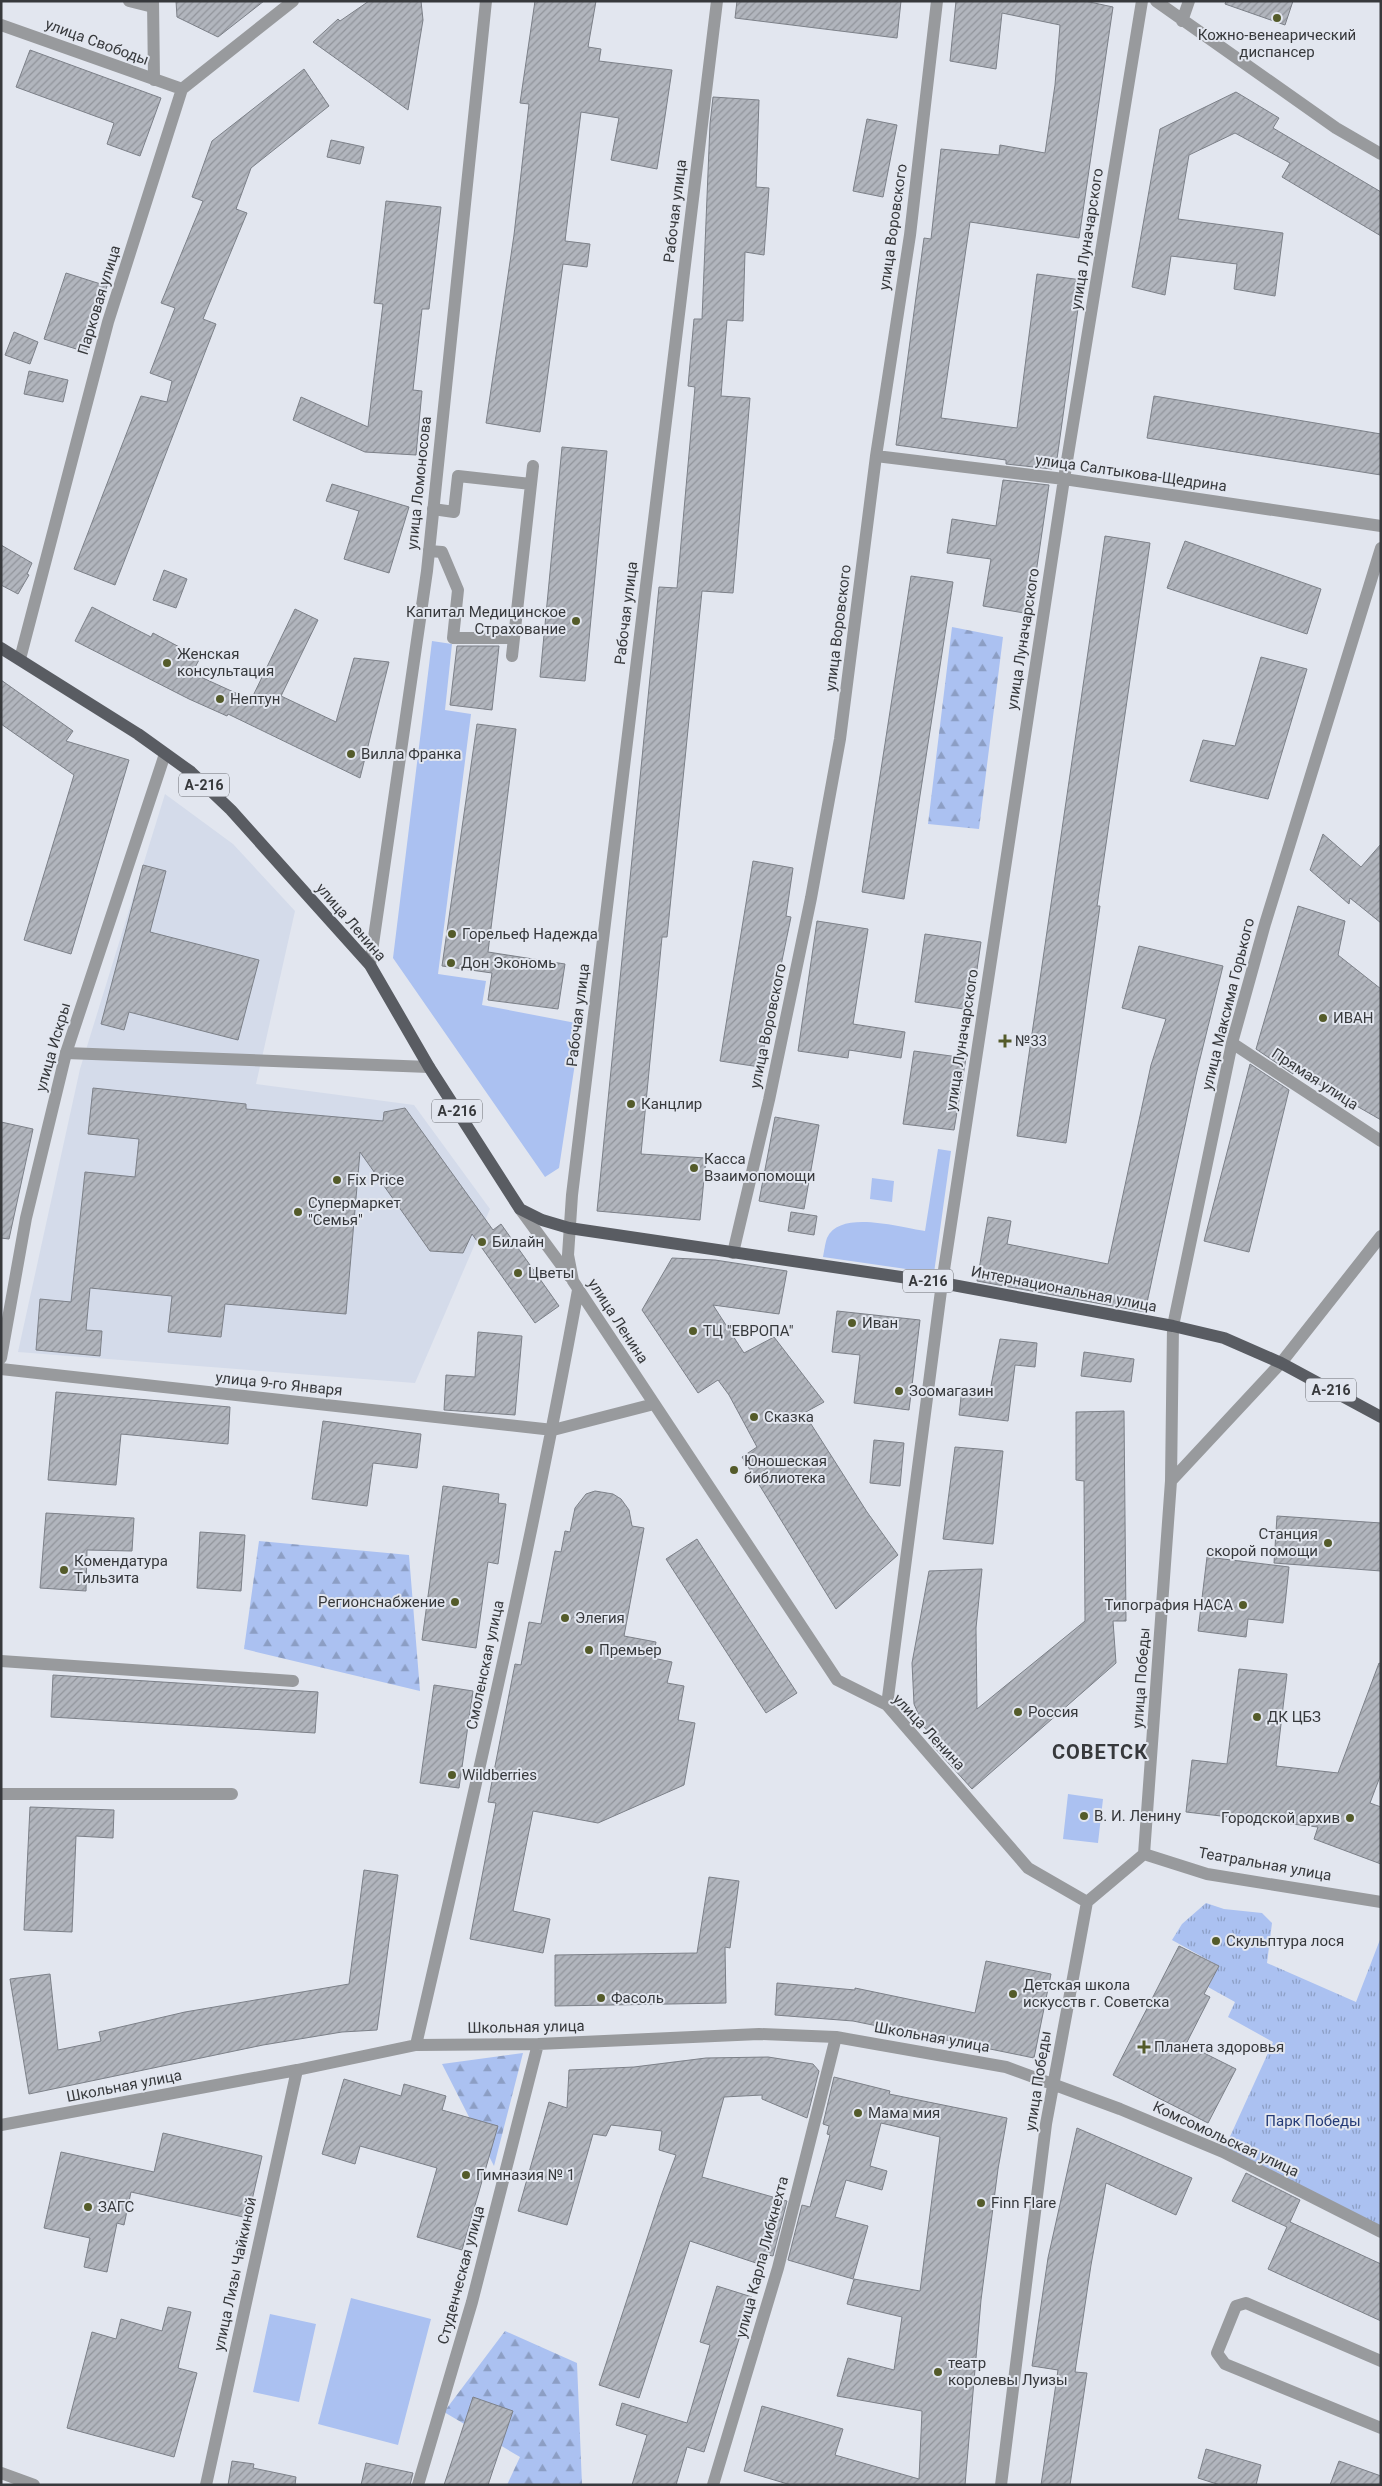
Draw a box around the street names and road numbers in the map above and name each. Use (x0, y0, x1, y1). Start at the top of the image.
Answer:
street label: улица Свободы (43, 15, 151, 69)
street label: Рабочая улица (660, 158, 690, 264)
street label: улица Воровского (875, 163, 911, 291)
street label: улица Луначарского (1067, 167, 1107, 311)
street label: Парковая улица (74, 243, 124, 357)
street label: улица Ломоносова (403, 415, 435, 551)
street label: улица Салтыкова-Щедрина (1034, 451, 1228, 495)
street label: Рабочая улица (611, 560, 641, 666)
street label: улица Воровского (821, 564, 855, 692)
street label: улица Луначарского (1003, 567, 1043, 711)
road number: А-216 (179, 774, 229, 796)
street label: улица Ленина (312, 879, 390, 965)
street label: улица Максима Горького (1198, 916, 1258, 1092)
street label: Рабочая улица (563, 962, 593, 1068)
street label: улица Воровского (746, 962, 790, 1090)
street label: улица Луначарского (942, 968, 982, 1112)
street label: улица Искры (32, 1000, 74, 1094)
street label: Прямая улица (1268, 1044, 1362, 1114)
road number: А-216 (432, 1100, 482, 1122)
street label: Интернациональная улица (970, 1262, 1158, 1316)
road number: А-216 (903, 1270, 953, 1292)
street label: улица Ленина (584, 1275, 652, 1367)
street label: улица 9-го Января (215, 1368, 343, 1400)
road number: А-216 (1306, 1378, 1356, 1402)
street label: Смоленская улица (462, 1599, 508, 1731)
street label: улица Победы (1128, 1627, 1154, 1729)
street label: улица Ленина (889, 1690, 969, 1774)
street label: Театральная улица (1197, 1843, 1333, 1885)
street label: Школьная улица (467, 2017, 585, 2037)
street label: Школьная улица (873, 2018, 991, 2056)
street label: улица Победы (1021, 2030, 1055, 2132)
street label: Школьная улица (65, 2066, 183, 2106)
street label: Комсомольская улица (1150, 2097, 1302, 2181)
street label: улица Карла Либкнехта (732, 2174, 792, 2340)
street label: улица Лизы Чайкиной (210, 2195, 260, 2353)
street label: Студенческая улица (434, 2204, 488, 2346)

